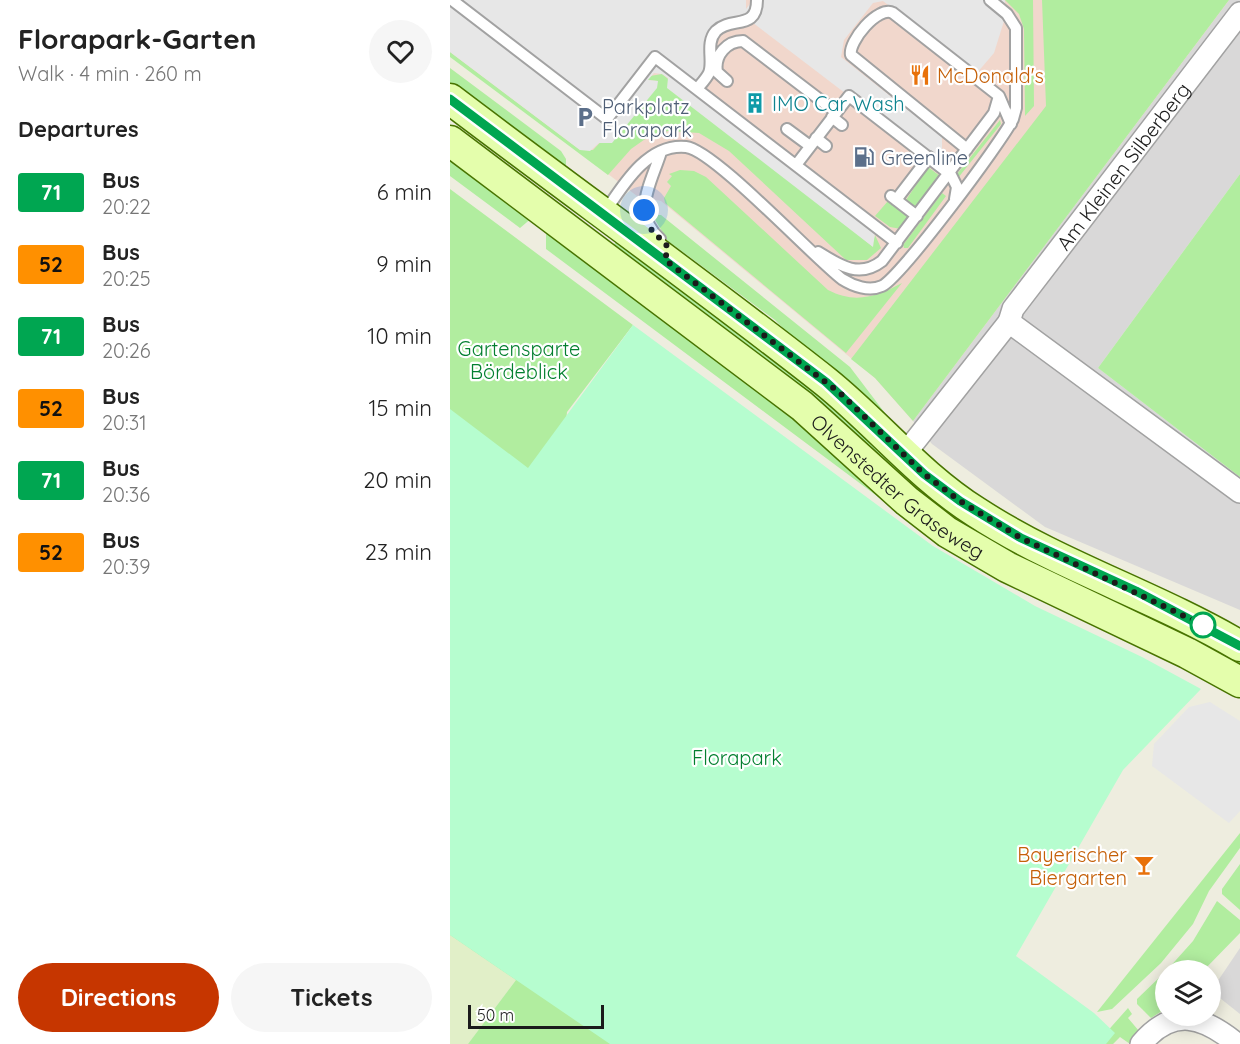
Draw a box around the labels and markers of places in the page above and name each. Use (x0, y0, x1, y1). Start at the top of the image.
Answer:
restaurant icon: McDonald's (908, 63, 932, 87)
place label: McDonald's (937, 63, 1044, 88)
building icon: IMO Car Wash (743, 91, 767, 115)
place label: IMO Car Wash (772, 91, 905, 116)
place label: Parkplatz Florapark (602, 94, 692, 142)
parking icon: Parkplatz Florapark (573, 105, 597, 129)
fuel station icon: Greenline (852, 145, 876, 169)
place label: Greenline (881, 145, 968, 170)
unlabelled marker (1190, 612, 1216, 638)
place label: Bayerischer Biergarten (1017, 842, 1127, 890)
bar icon: Bayerischer Biergarten (1132, 853, 1156, 877)

